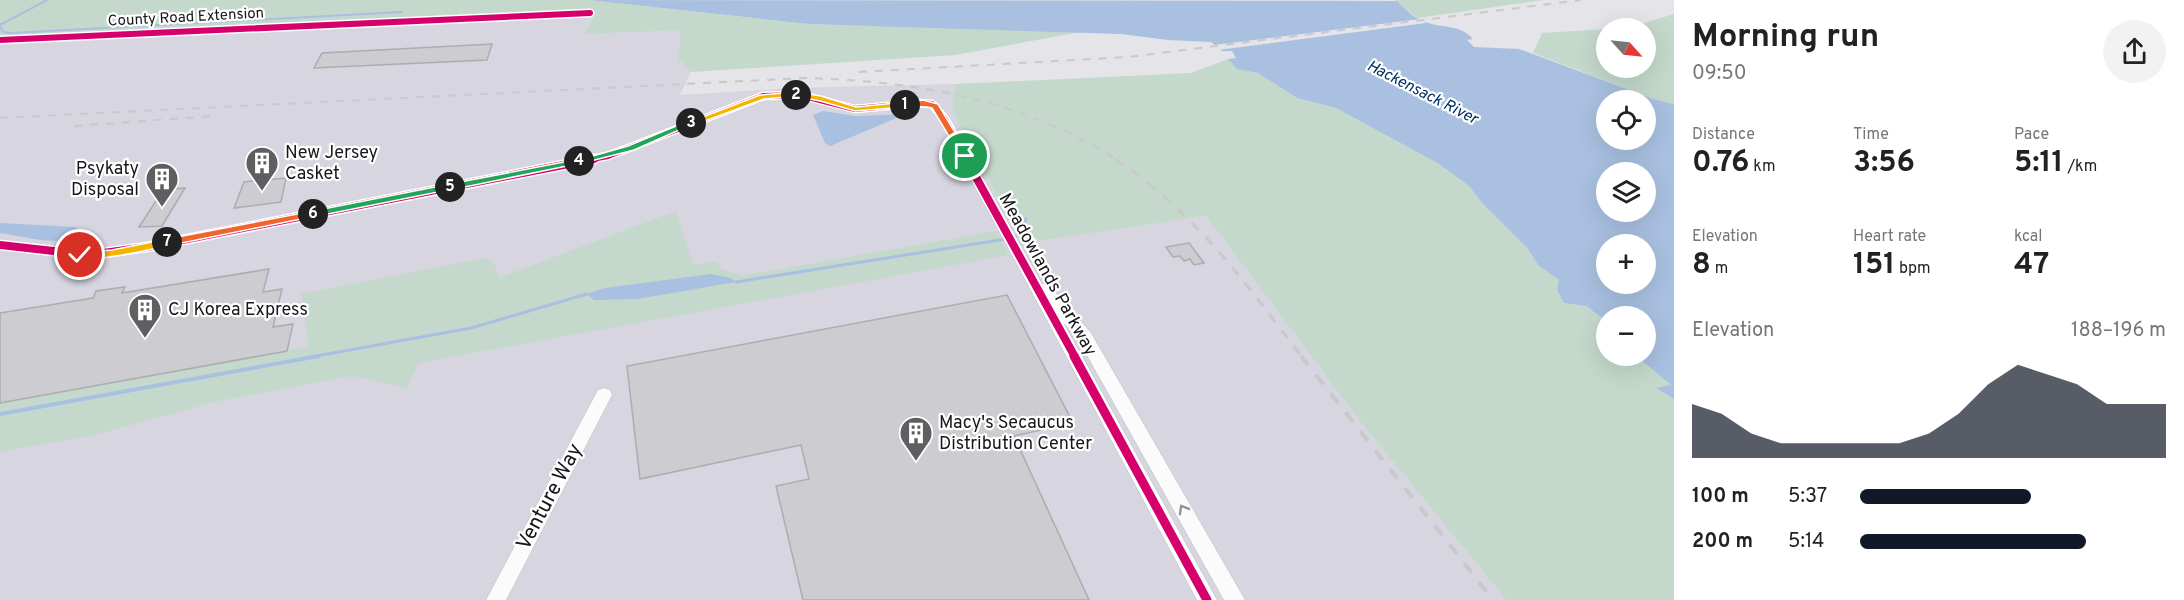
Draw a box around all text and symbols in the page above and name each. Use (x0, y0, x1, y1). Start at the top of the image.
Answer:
street label: County Road Extension (107, 4, 265, 32)
text: Morning run (1692, 17, 1879, 59)
north arrow (1596, 18, 1656, 78)
map controls (1596, 18, 1656, 366)
button: share (2103, 20, 2166, 83)
water label: Hackensack River (1363, 56, 1483, 130)
text: 09:50 (1692, 61, 1747, 87)
pin: 2 (781, 80, 811, 110)
text: 2 (791, 85, 801, 105)
pin: 1 (890, 90, 920, 120)
button: locate (1596, 90, 1656, 150)
text: 1 (902, 95, 908, 115)
pin: 3 (676, 108, 706, 138)
text: 3 (686, 113, 696, 133)
text: Distance (1692, 125, 1755, 145)
text: Time (1853, 125, 1889, 145)
text: Pace (2014, 125, 2049, 145)
pin (939, 130, 990, 181)
icon: arrive (948, 139, 981, 172)
place label: New Jersey Casket (285, 142, 378, 186)
building icon: New Jersey Casket (244, 145, 280, 192)
text: 0.76 (1692, 145, 1750, 182)
text: 3:56 (1853, 145, 1915, 182)
text: 5:11 (2014, 145, 2064, 182)
pin: 4 (564, 146, 594, 176)
text: 4 (574, 151, 584, 171)
text: km (1750, 157, 1775, 177)
text: /km (2064, 157, 2097, 177)
place label: Psykaty Disposal (71, 158, 139, 202)
building icon: Psykaty Disposal (144, 161, 180, 208)
button: layers (1596, 162, 1656, 222)
pin: 5 (435, 172, 465, 202)
text: 5 (445, 177, 455, 197)
street label: Meadowlands Parkway (993, 189, 1101, 361)
pin: 6 (298, 199, 328, 229)
text: 6 (308, 204, 318, 224)
pin: 7 (152, 227, 182, 257)
text: Elevation (1692, 227, 1758, 247)
text: Heart rate (1853, 227, 1926, 247)
text: kcal (2014, 227, 2042, 247)
pin (54, 229, 105, 280)
text: 7 (163, 232, 171, 252)
button: + (1596, 234, 1656, 294)
icon: check (63, 238, 96, 271)
text: 8 (1692, 247, 1711, 284)
text: 151 (1853, 247, 1895, 284)
text: 47 (2014, 247, 2049, 284)
text: m (1711, 259, 1728, 279)
text: bpm (1895, 259, 1931, 279)
building icon: CJ Korea Express (127, 292, 163, 339)
place label: CJ Korea Express (168, 299, 308, 322)
button: − (1596, 306, 1656, 366)
text: Elevation (1692, 318, 1774, 344)
text: 188–196 m (2071, 318, 2166, 344)
place label: Macy's Secaucus Distribution Center (939, 412, 1092, 456)
building icon: Macy's Secaucus Distribution Center (898, 415, 934, 462)
street label: Venture Way (511, 439, 589, 555)
text: 100 m (1692, 484, 1749, 510)
text: 5:37 (1788, 484, 1827, 510)
one-way arrow (1179, 505, 1190, 515)
text: 200 m (1692, 529, 1753, 555)
text: 5:14 (1788, 529, 1824, 555)

